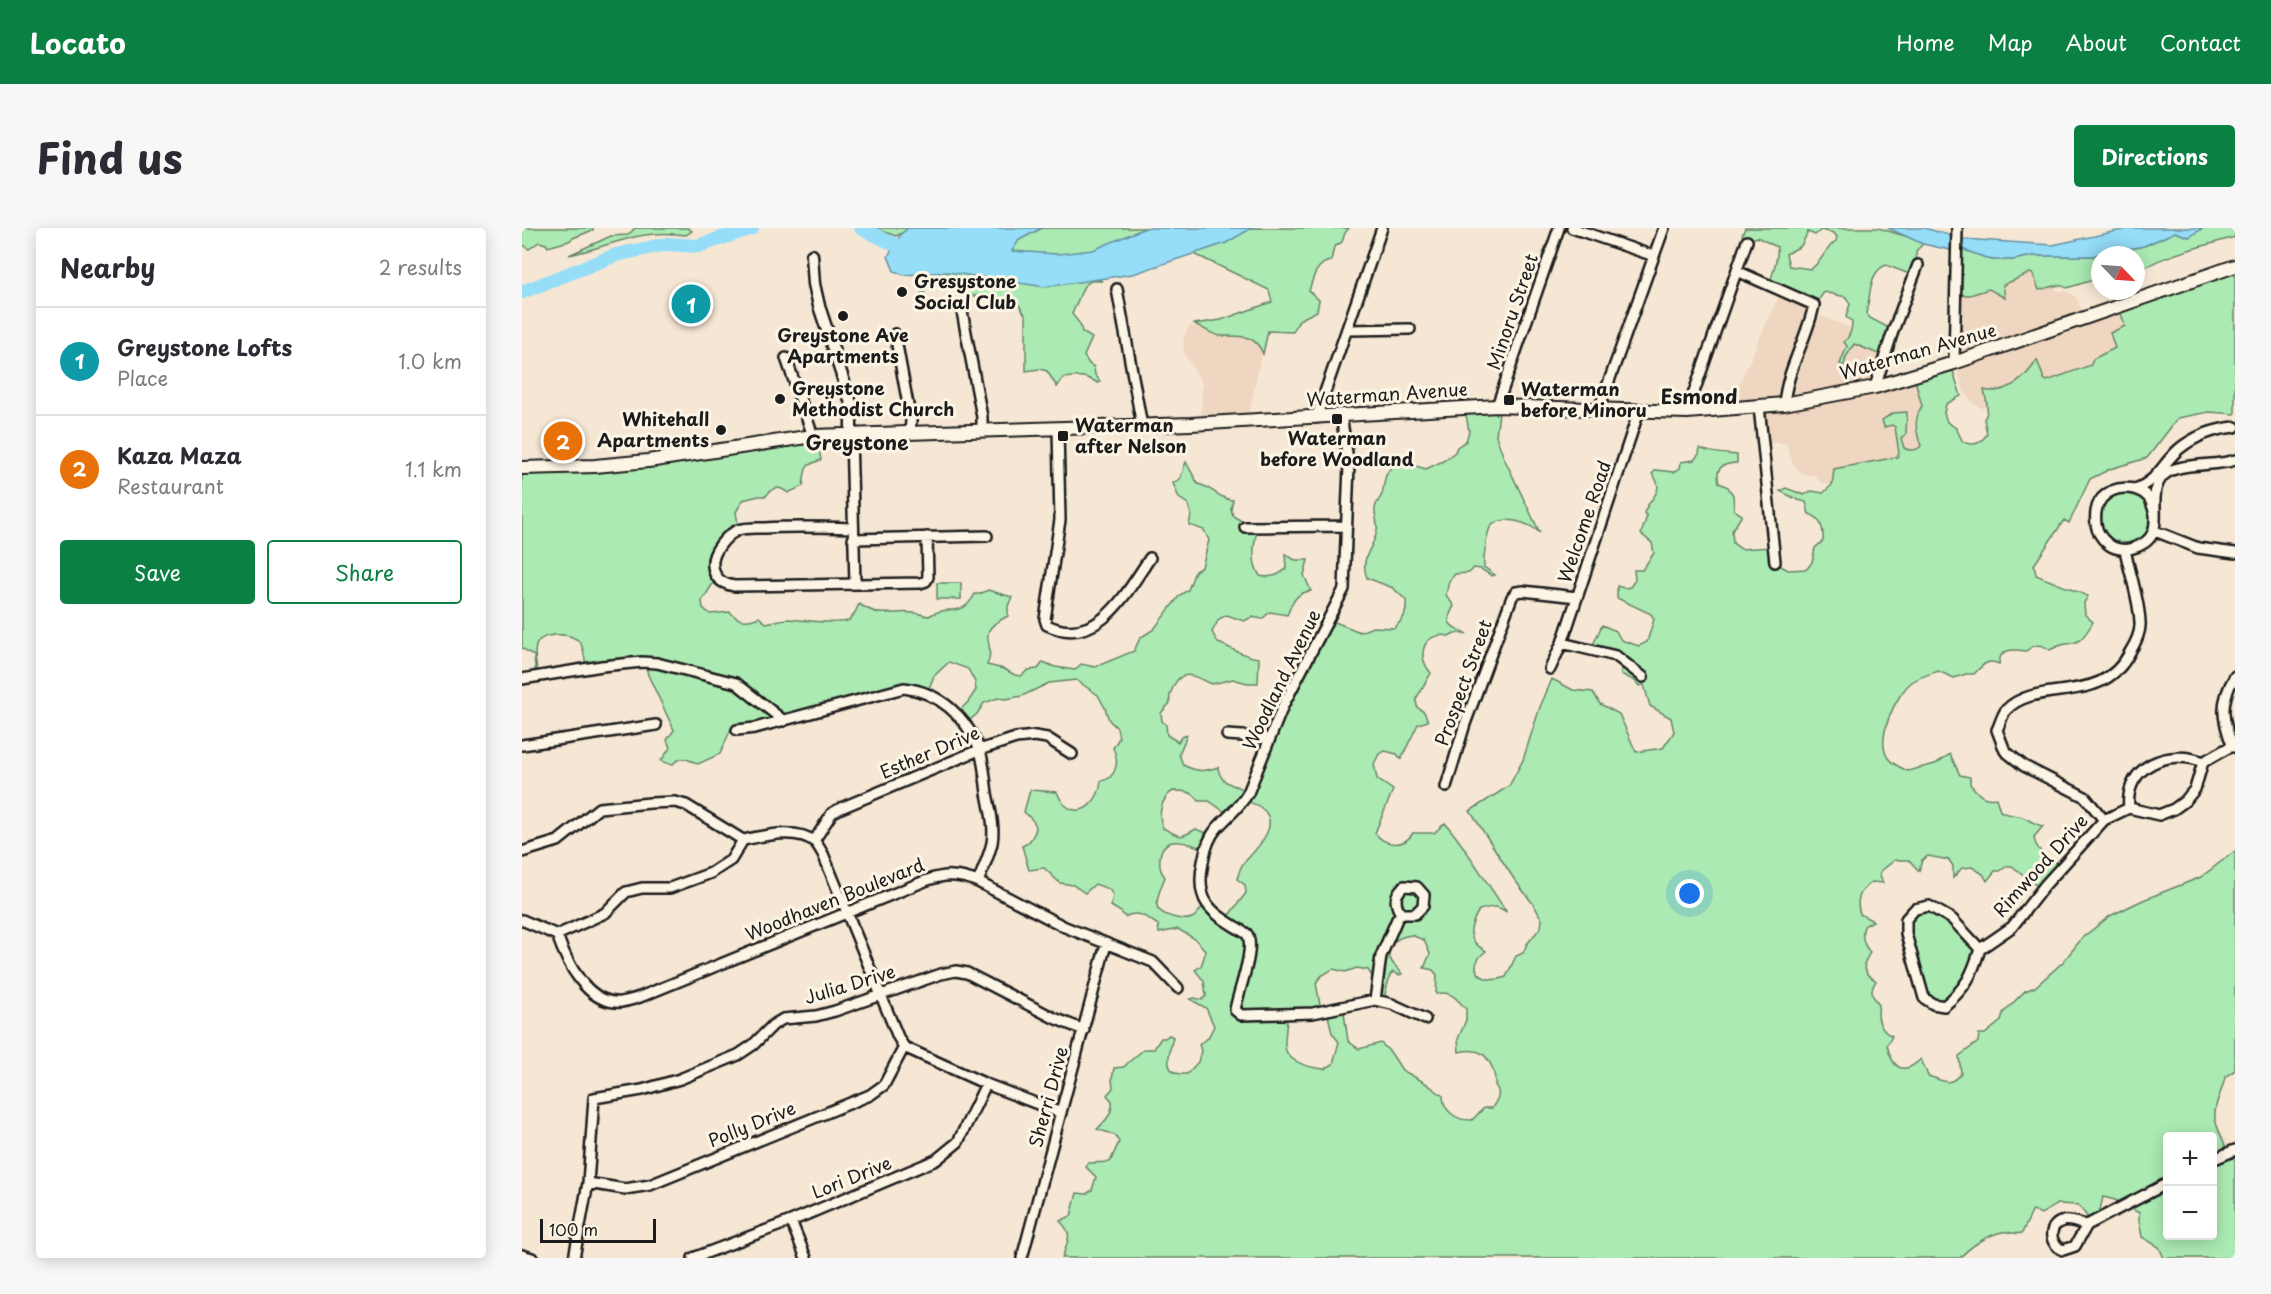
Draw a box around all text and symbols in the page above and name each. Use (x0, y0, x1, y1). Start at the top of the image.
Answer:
text: Locato (30, 21, 126, 64)
text: Home (1896, 26, 1955, 58)
text: Map (1988, 26, 2033, 58)
text: About (2066, 26, 2127, 58)
text: Contact (2160, 26, 2241, 58)
text: Find us (36, 125, 183, 188)
button: Directions (2074, 125, 2235, 187)
north arrow (2091, 246, 2145, 300)
text: Nearby (60, 248, 155, 287)
street label: Minoru Street (1479, 250, 1544, 373)
text: 2 results (379, 252, 462, 282)
place label: Gresystone Social Club (914, 267, 1016, 315)
pin: 1 (672, 282, 710, 326)
marker: Gresystone Social Club (895, 285, 909, 299)
marker: Greystone Ave Apartments (836, 309, 850, 323)
street label: Waterman Avenue (1836, 315, 1999, 386)
place label: Greystone Ave Apartments (777, 321, 909, 369)
text: Greystone Lofts (117, 330, 292, 363)
text: 1 (75, 346, 84, 376)
text: 1.0 km (398, 346, 462, 376)
text: Place (117, 363, 168, 393)
place label: Greystone Methodist Church (792, 374, 954, 422)
street label: Waterman Avenue (1305, 374, 1468, 413)
place label: Waterman before Minoru (1521, 375, 1647, 423)
district label: Esmond (1661, 381, 1737, 411)
marker: Greystone Methodist Church (773, 392, 787, 406)
marker: Waterman before Minoru (1502, 393, 1516, 407)
place label: Whitehall Apartments (597, 405, 709, 453)
place label: Waterman after Nelson (1075, 411, 1187, 459)
marker: Waterman before Woodland (1330, 412, 1344, 426)
pin: 2 (544, 418, 582, 464)
marker: Whitehall Apartments (714, 423, 728, 437)
place label: Waterman before Woodland (1260, 424, 1414, 472)
district label: Greystone (806, 427, 908, 457)
marker: Waterman after Nelson (1056, 429, 1070, 443)
text: Kaza Maza (117, 438, 242, 471)
text: 2 (72, 454, 87, 484)
text: 1.1 km (405, 454, 462, 484)
street label: Welcome Road (1550, 457, 1617, 586)
text: Restaurant (117, 471, 224, 501)
button: Save (60, 540, 255, 604)
button: Share (267, 540, 462, 604)
street label: Woodland Avenue (1235, 604, 1327, 754)
street label: Prospect Street (1427, 615, 1498, 750)
street label: Esther Drive (875, 719, 983, 785)
street label: Rimwood Drive (1986, 808, 2094, 922)
street label: Woodhaven Boulevard (741, 850, 928, 947)
your location (1675, 879, 1704, 908)
street label: Julia Drive (801, 957, 898, 1010)
street label: Sherri Drive (1021, 1043, 1074, 1150)
street label: Polly Drive (704, 1094, 799, 1153)
map controls (2163, 1132, 2217, 1240)
button: + (2163, 1132, 2217, 1186)
street label: Lori Drive (807, 1148, 896, 1205)
button: − (2163, 1186, 2217, 1240)
scale bar (540, 1216, 656, 1244)
text: 100 m (549, 1217, 598, 1241)

